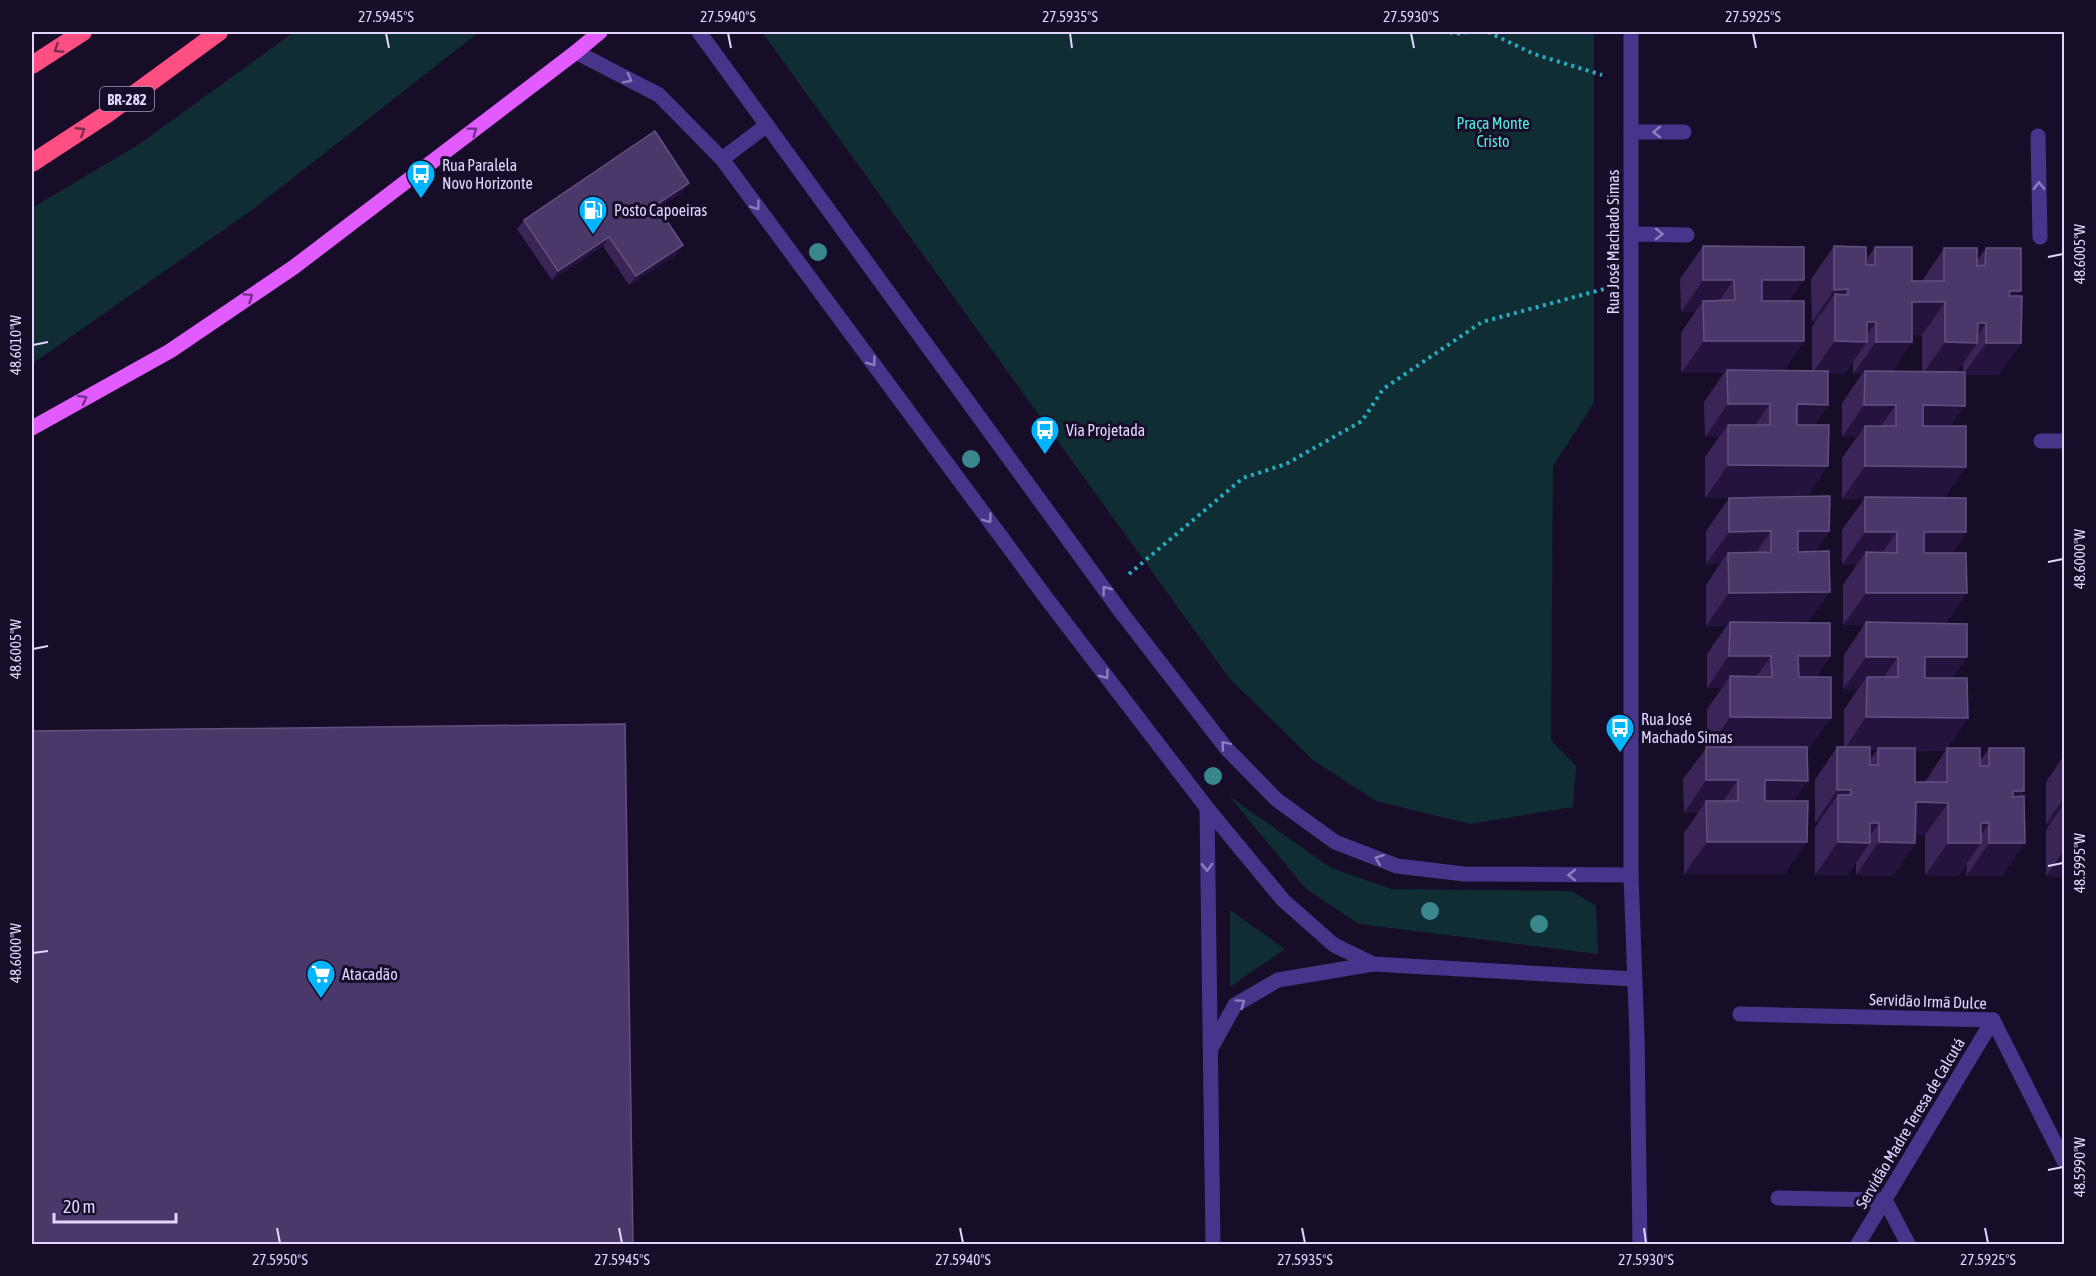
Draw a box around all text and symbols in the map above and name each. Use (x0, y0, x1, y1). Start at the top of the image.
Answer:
text: 27.5945°S (358, 8, 414, 25)
text: 27.5940°S (700, 8, 756, 25)
text: 27.5935°S (1042, 8, 1098, 25)
text: 27.5930°S (1383, 8, 1439, 25)
text: 27.5925°S (1725, 8, 1781, 25)
one-way arrow (53, 42, 64, 53)
one-way arrow (622, 72, 632, 83)
road number: BR-282 (100, 87, 154, 111)
park label: Praça Monte Cristo (1457, 114, 1529, 150)
one-way arrow (1653, 126, 1662, 138)
one-way arrow (74, 127, 85, 138)
one-way arrow (466, 128, 477, 139)
place label: Rua Paralela Novo Horizonte (442, 156, 533, 192)
bus stop icon: Rua Paralela Novo Horizonte (405, 158, 437, 200)
street label: Rua José Machado Simas (1604, 169, 1622, 314)
one-way arrow (2033, 182, 2046, 191)
fuel station icon: Posto Capoeiras (577, 194, 609, 236)
one-way arrow (749, 199, 760, 210)
place label: Posto Capoeiras (614, 201, 708, 220)
text: 48.6005°W (2071, 224, 2088, 284)
one-way arrow (1655, 228, 1664, 241)
one-way arrow (242, 293, 253, 304)
text: 48.6010°W (7, 315, 24, 375)
one-way arrow (865, 356, 876, 367)
one-way arrow (76, 395, 87, 406)
bus stop icon: Via Projetada (1029, 414, 1061, 456)
place label: Via Projetada (1066, 421, 1145, 440)
one-way arrow (981, 513, 992, 524)
text: 48.6000°W (2071, 529, 2088, 589)
one-way arrow (1102, 586, 1113, 597)
text: 48.6005°W (7, 619, 24, 679)
one-way arrow (1098, 669, 1109, 680)
place label: Rua José Machado Simas (1641, 710, 1733, 746)
bus stop icon: Rua José Machado Simas (1604, 712, 1636, 754)
one-way arrow (1221, 741, 1232, 752)
text: 48.5995°W (2071, 833, 2088, 893)
one-way arrow (1374, 854, 1385, 866)
one-way arrow (1201, 862, 1214, 871)
one-way arrow (1568, 869, 1577, 881)
text: 48.6000°W (7, 923, 24, 983)
supermarket icon: Atacadão (305, 958, 337, 1000)
place label: Atacadão (342, 965, 398, 983)
street label: Servidão Irmã Dulce (1869, 990, 1987, 1012)
one-way arrow (1235, 999, 1246, 1010)
street label: Servidão Madre Teresa de Calcutá (1852, 1034, 1968, 1212)
text: 48.5990°W (2071, 1137, 2088, 1197)
scale bar (54, 1186, 176, 1224)
text: 20 m (63, 1196, 95, 1217)
text: 27.5950°S (252, 1251, 308, 1268)
text: 27.5945°S (594, 1251, 650, 1268)
text: 27.5940°S (935, 1251, 991, 1268)
text: 27.5935°S (1277, 1251, 1333, 1268)
text: 27.5930°S (1618, 1251, 1674, 1268)
text: 27.5925°S (1960, 1251, 2016, 1268)

